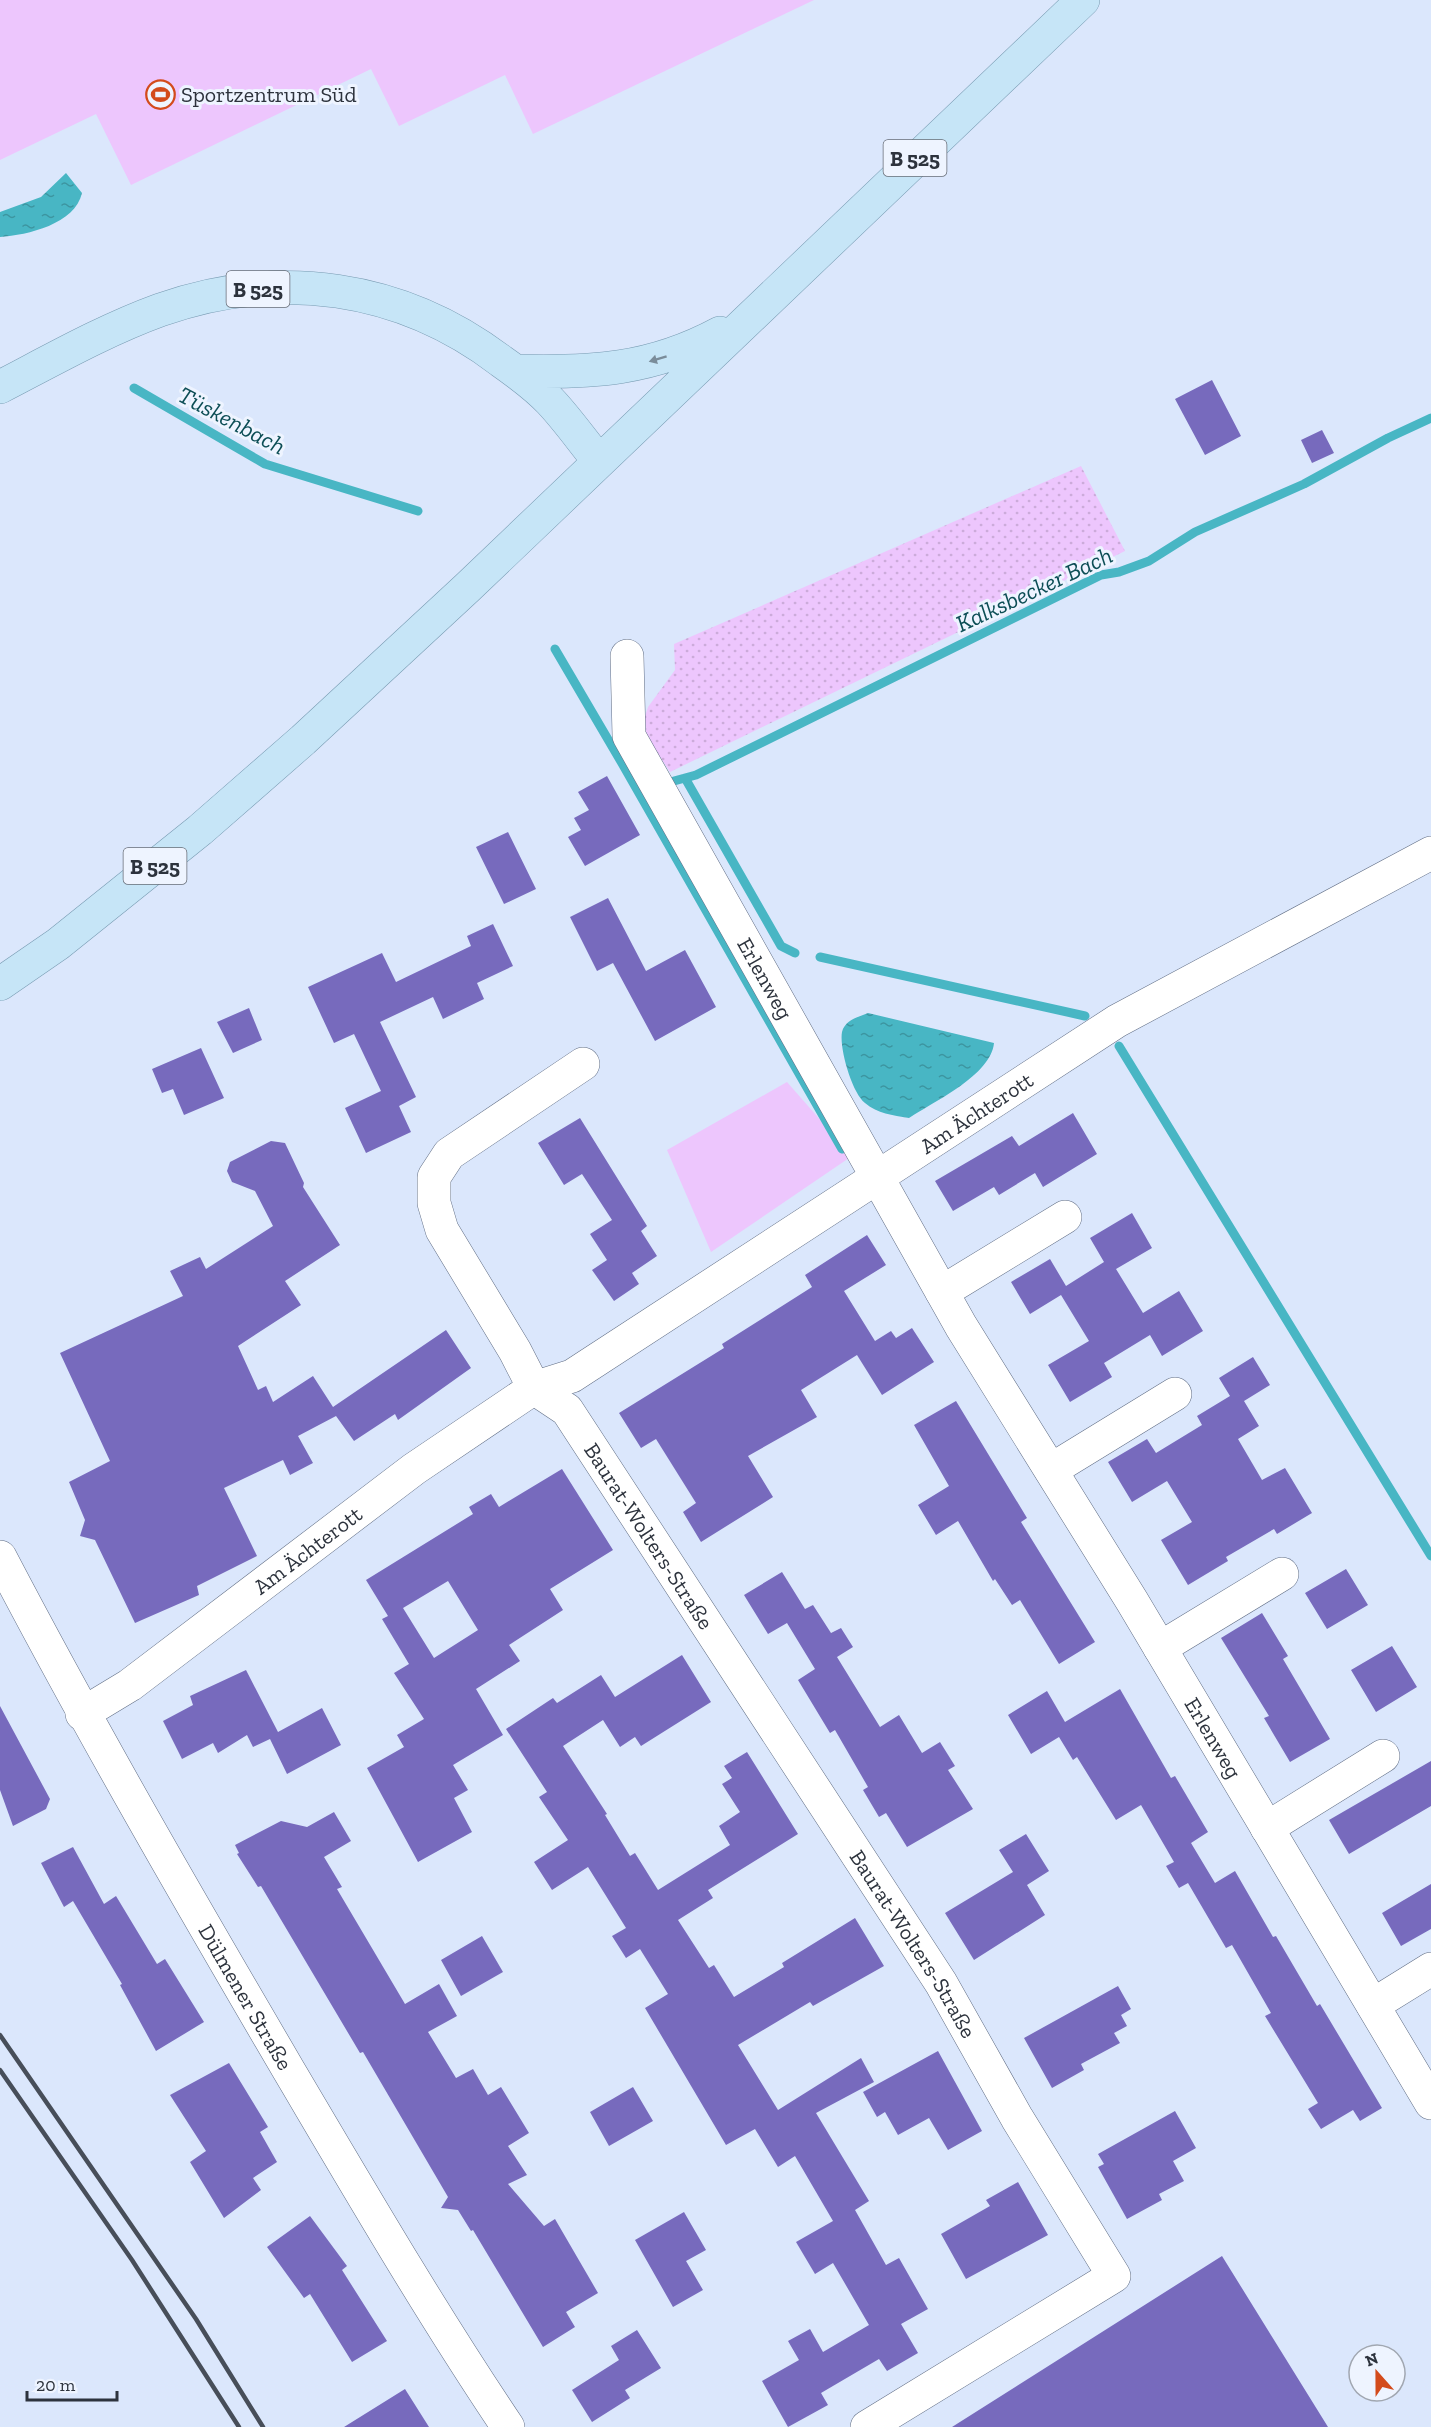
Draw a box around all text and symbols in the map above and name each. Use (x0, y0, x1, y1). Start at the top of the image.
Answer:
sports icon: Sportzentrum Süd (144, 78, 176, 110)
place label: Sportzentrum Süd (181, 81, 357, 108)
road number: B 525 (884, 140, 946, 176)
road number: B 525 (226, 271, 290, 307)
one-way arrow (649, 355, 667, 364)
water label: Tüskenbach (173, 380, 291, 460)
water label: Kalksbecker Bach (951, 540, 1117, 638)
road number: B 525 (124, 848, 186, 884)
street label: Erlenweg (732, 933, 799, 1024)
street label: Am Ächterott (915, 1066, 1039, 1159)
street label: Baurat-Wolters-Straße (579, 1438, 720, 1634)
street label: Am Ächterott (248, 1500, 368, 1600)
street label: Erlenweg (1179, 1692, 1248, 1783)
street label: Baurat-Wolters-Straße (844, 1845, 983, 2043)
street label: Dülmener Straße (193, 1919, 299, 2075)
north arrow (1347, 2343, 1407, 2403)
text: N (1363, 2348, 1381, 2371)
scale bar (27, 2364, 117, 2402)
text: 20 m (36, 2374, 76, 2396)

